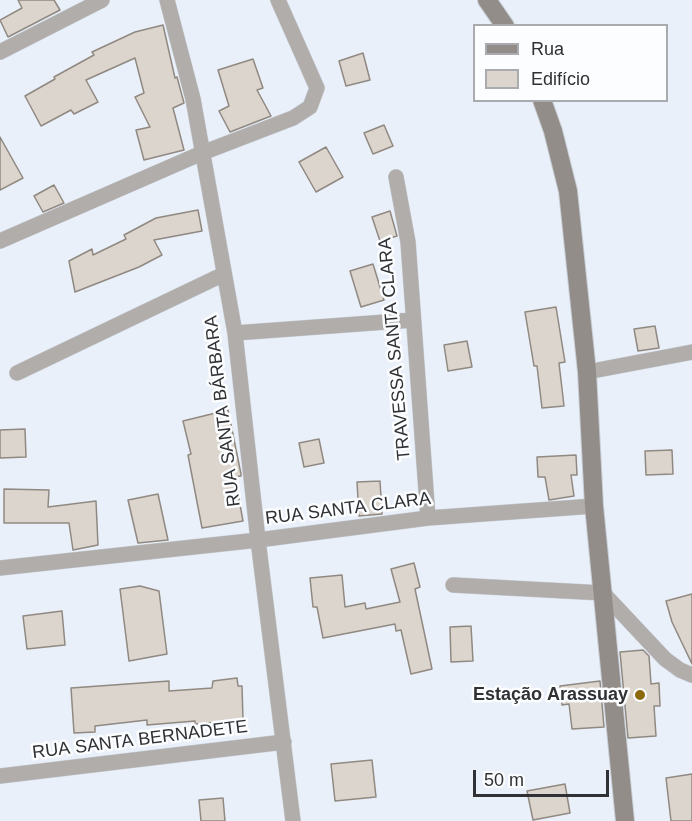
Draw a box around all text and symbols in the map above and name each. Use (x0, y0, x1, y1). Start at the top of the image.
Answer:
legend (473, 24, 668, 102)
text: Rua (531, 39, 564, 59)
text: Edifício (531, 69, 590, 89)
street label: TRAVESSA SANTA CLARA (375, 237, 415, 461)
street label: RUA SANTA BÁRBARA (201, 314, 245, 508)
street label: RUA SANTA CLARA (264, 488, 432, 530)
place label: Estação Arassuay (473, 684, 628, 706)
marker: Estação Arassuay (633, 688, 647, 702)
street label: RUA SANTA BERNADETE (31, 716, 249, 764)
scale bar (476, 758, 612, 796)
text: 50 m (484, 770, 524, 790)

